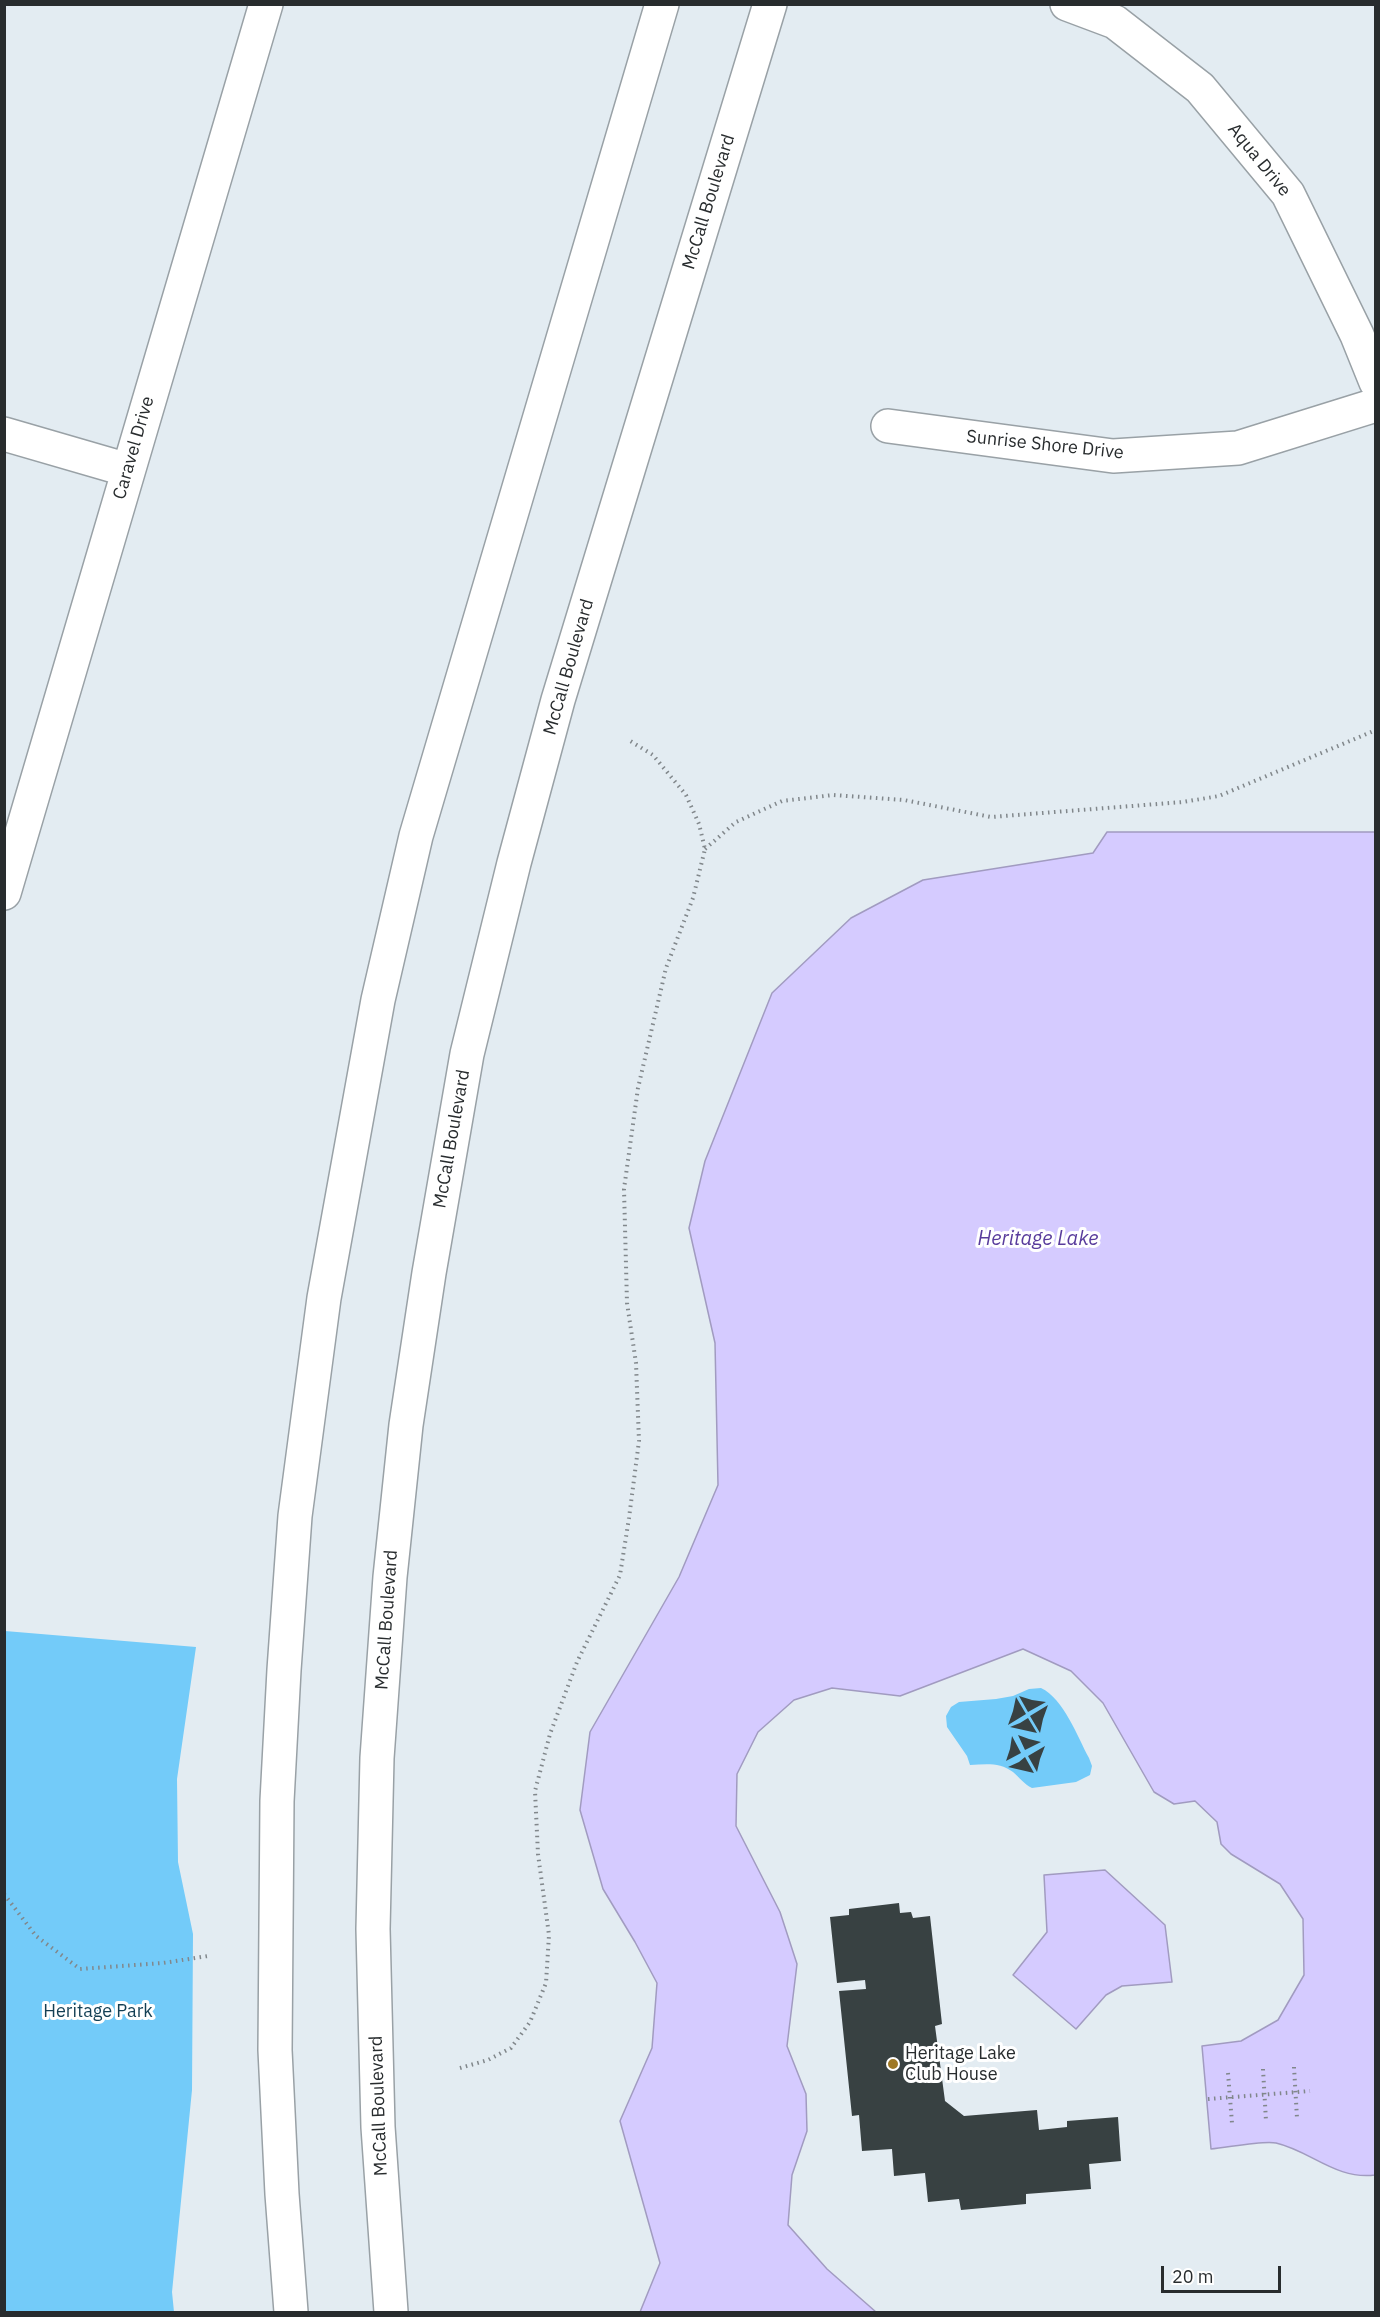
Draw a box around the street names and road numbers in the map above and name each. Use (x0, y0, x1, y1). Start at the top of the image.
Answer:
street label: Aqua Drive (1223, 119, 1295, 201)
street label: McCall Boulevard (678, 132, 740, 272)
street label: Caravel Drive (109, 394, 159, 502)
street label: Sunrise Shore Drive (965, 426, 1125, 464)
street label: McCall Boulevard (539, 597, 599, 737)
street label: McCall Boulevard (429, 1068, 475, 1210)
street label: McCall Boulevard (371, 1549, 403, 1691)
street label: McCall Boulevard (366, 2035, 392, 2177)

